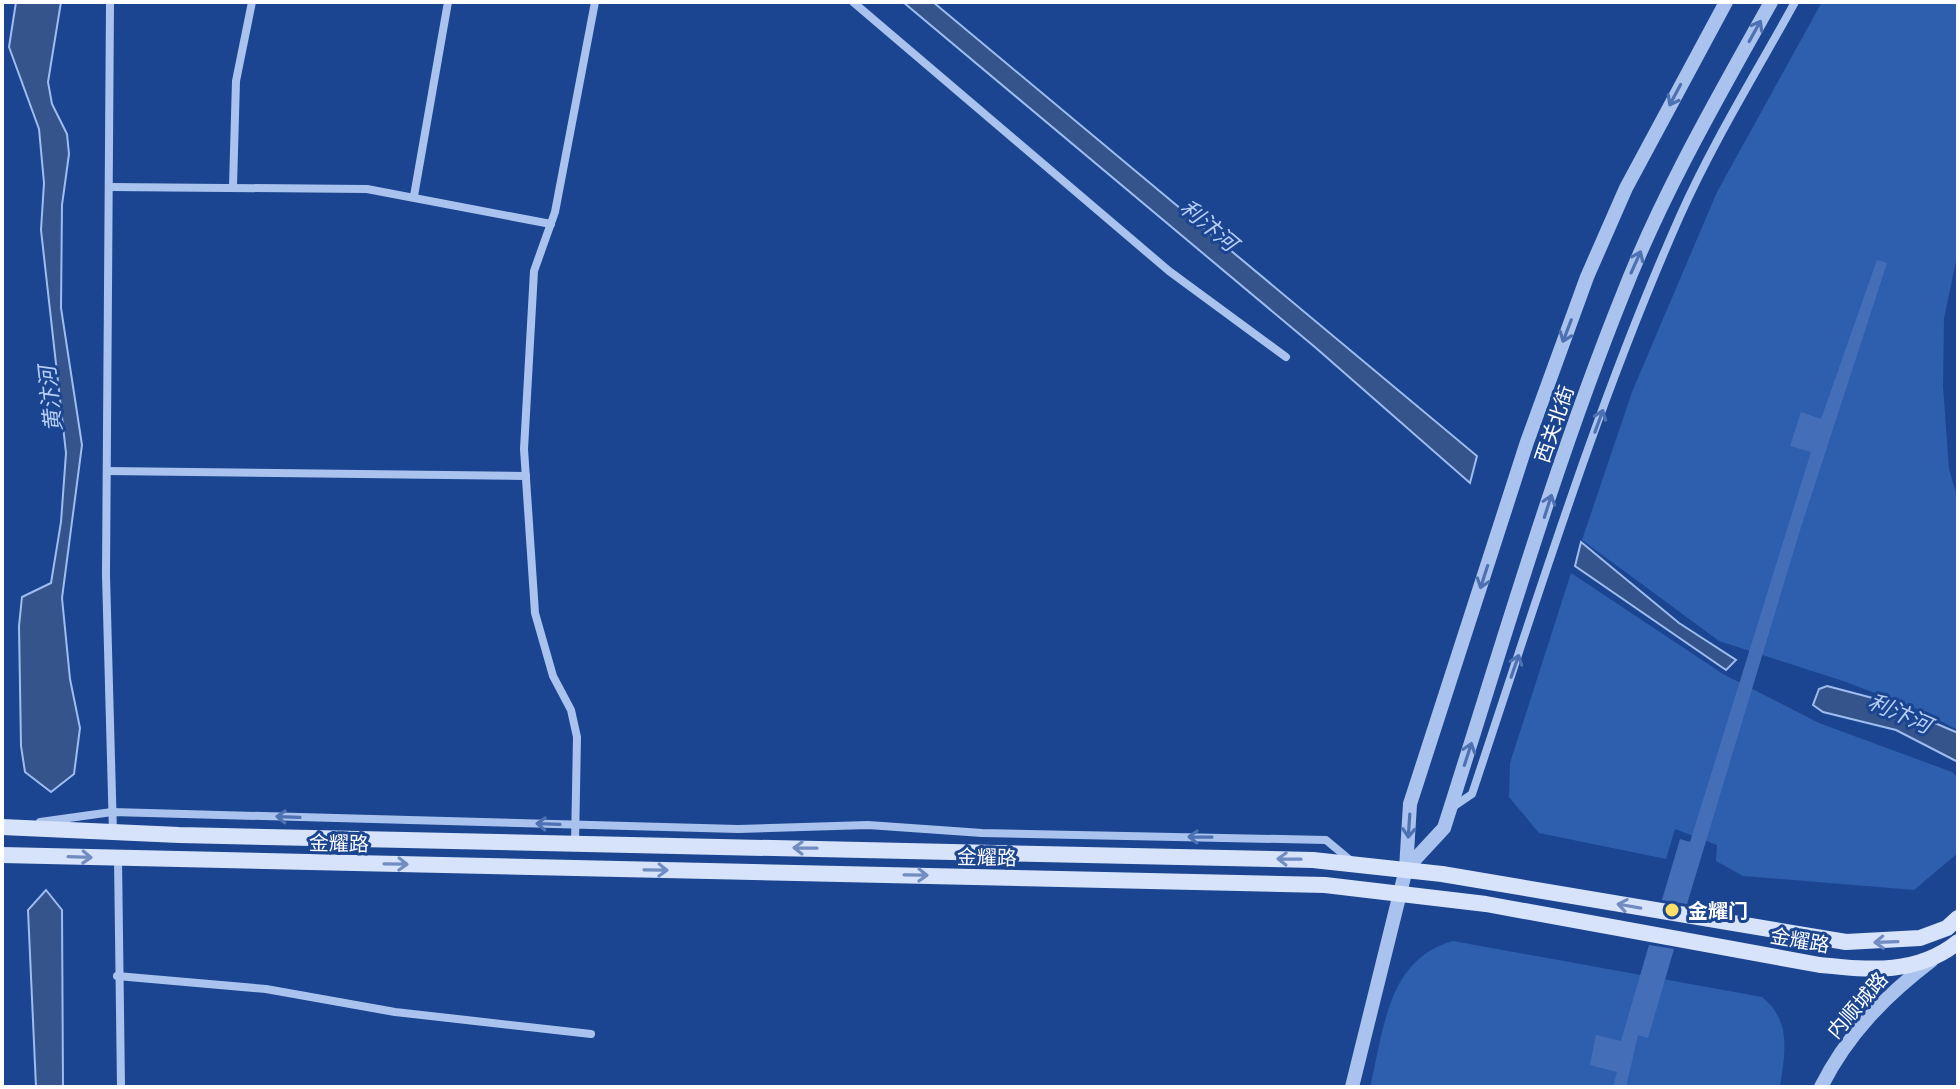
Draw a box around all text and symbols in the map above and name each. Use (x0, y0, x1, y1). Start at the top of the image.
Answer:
one-way arrow (1748, 19, 1763, 43)
one-way arrow (1666, 82, 1682, 106)
water label: 利汴河 (1173, 191, 1248, 262)
one-way arrow (1630, 250, 1645, 275)
one-way arrow (1559, 318, 1573, 343)
water label: 黄汴河 (29, 360, 70, 434)
street label: 西关北街 (1526, 381, 1582, 467)
one-way arrow (1593, 408, 1608, 433)
one-way arrow (1541, 494, 1556, 519)
one-way arrow (1475, 565, 1490, 590)
one-way arrow (1508, 654, 1523, 679)
water label: 利汴河 (1863, 684, 1941, 744)
one-way arrow (1461, 741, 1476, 767)
one-way arrow (275, 809, 302, 824)
one-way arrow (1401, 812, 1416, 839)
one-way arrow (535, 816, 562, 831)
street label: 金耀路 (309, 827, 369, 859)
one-way arrow (1187, 829, 1214, 845)
one-way arrow (792, 840, 819, 856)
street label: 金耀路 (957, 841, 1017, 873)
one-way arrow (66, 849, 93, 864)
one-way arrow (1276, 852, 1303, 867)
one-way arrow (382, 856, 409, 872)
one-way arrow (642, 862, 669, 877)
one-way arrow (902, 868, 929, 883)
place label: 金耀门 (1688, 895, 1748, 926)
one-way arrow (1617, 897, 1642, 912)
marker: 金耀门 (1663, 901, 1681, 919)
street label: 金耀路 (1768, 920, 1832, 960)
one-way arrow (1873, 934, 1900, 949)
street label: 内顺城路 (1819, 965, 1895, 1045)

